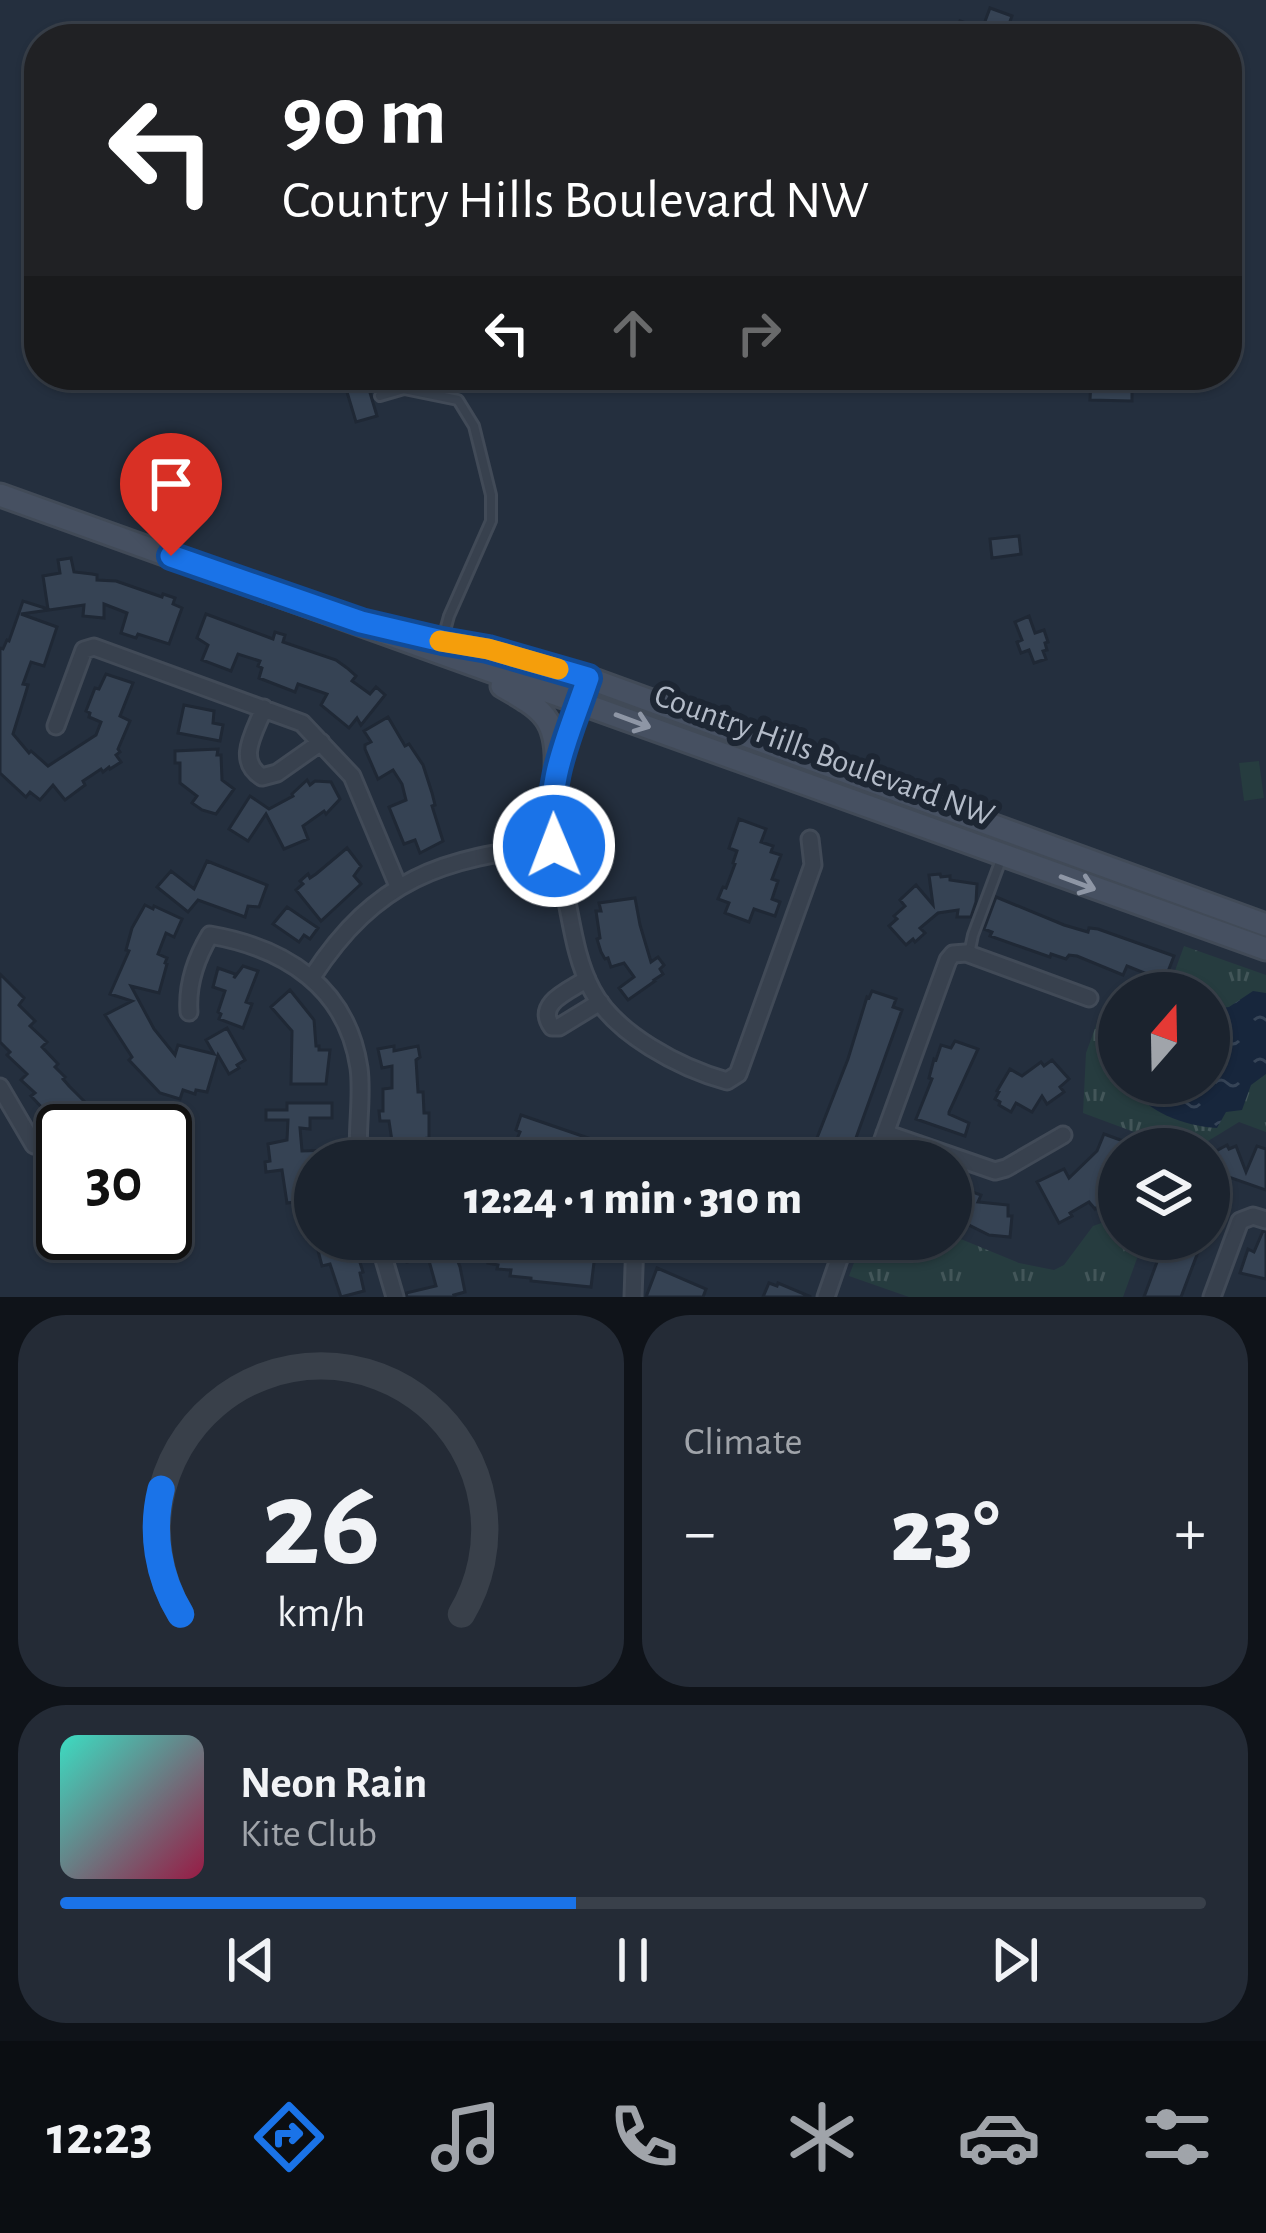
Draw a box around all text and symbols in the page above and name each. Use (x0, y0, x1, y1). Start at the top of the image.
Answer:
icon: left (84, 72, 240, 228)
text: 90 m (282, 76, 447, 160)
text: Country Hills Boulevard NW (282, 174, 869, 228)
icon: left (474, 300, 540, 366)
icon: ahead (600, 300, 666, 366)
icon: right (726, 300, 792, 366)
pin (120, 433, 222, 556)
icon: arrive (138, 451, 204, 517)
street label: Country Hills Boulevard NW (650, 679, 999, 833)
one-way arrow (614, 712, 651, 733)
position arrow (491, 783, 617, 909)
one-way arrow (1059, 874, 1096, 895)
north arrow (1098, 972, 1230, 1104)
map controls (1098, 972, 1230, 1260)
speed limit sign: 30 (36, 1104, 192, 1260)
button: layers (1098, 1128, 1230, 1260)
text: 12:24 · 1 min · 310 m (464, 1177, 802, 1222)
text: Climate (684, 1423, 802, 1462)
text: 26 (261, 1463, 381, 1588)
text: 23° (891, 1488, 1000, 1578)
text: − (684, 1500, 716, 1566)
text: + (1174, 1500, 1206, 1566)
text: km/h (277, 1592, 365, 1635)
text: Neon Rain (240, 1761, 427, 1806)
text: Kite Club (240, 1815, 377, 1854)
icon: previous (218, 1927, 284, 1993)
icon: pause (600, 1927, 666, 1993)
icon: next (982, 1927, 1048, 1993)
icon: directions (247, 2095, 331, 2179)
icon: music (424, 2095, 508, 2179)
icon: phone (602, 2095, 686, 2179)
icon: climate (780, 2095, 864, 2179)
icon: car (957, 2095, 1041, 2179)
icon: filters (1135, 2095, 1219, 2179)
text: 12:23 (47, 2110, 153, 2164)

